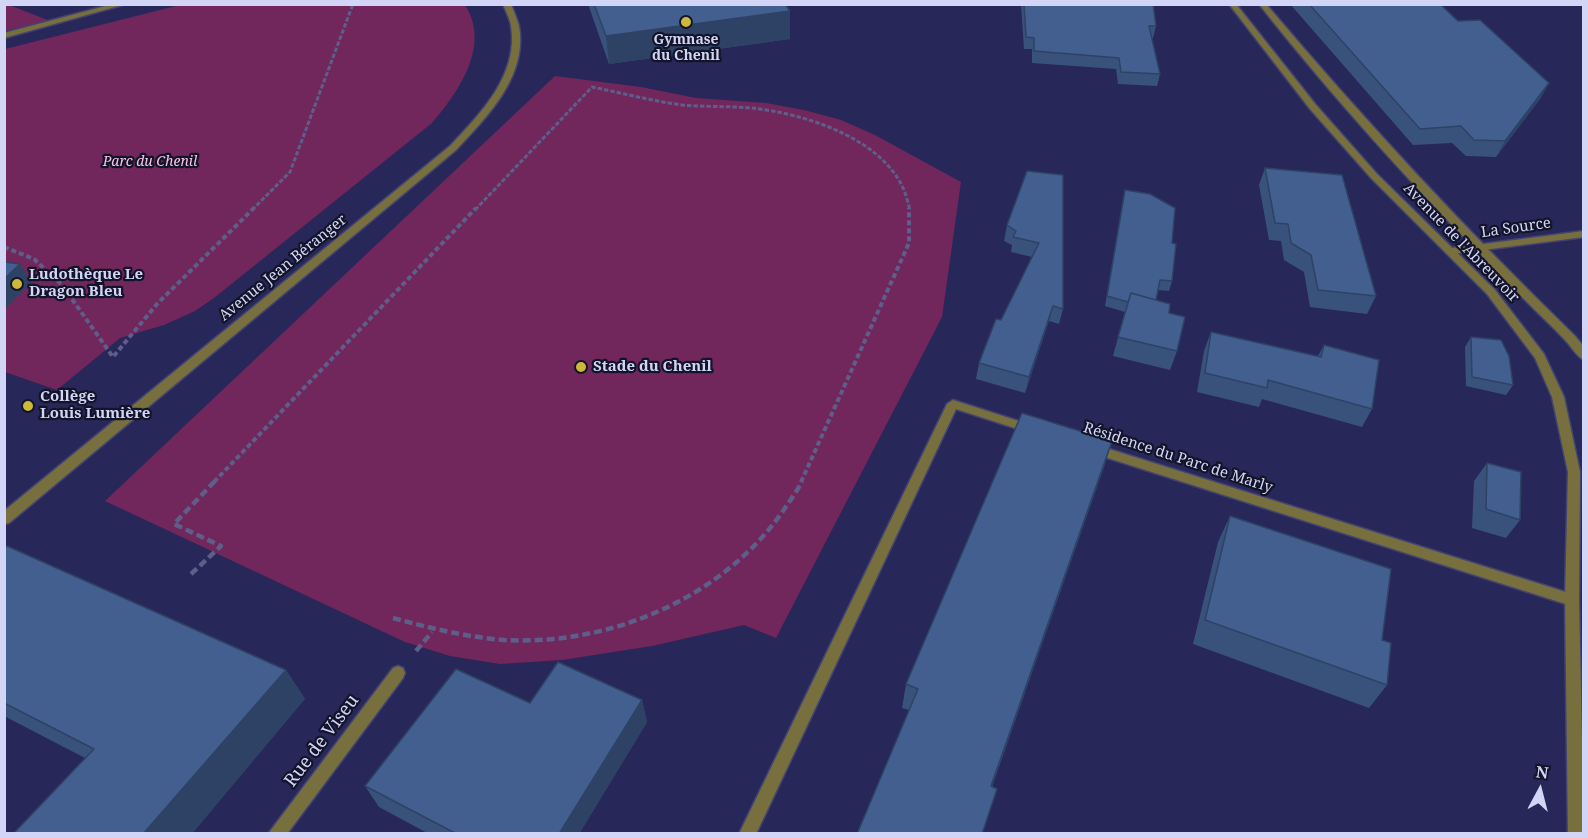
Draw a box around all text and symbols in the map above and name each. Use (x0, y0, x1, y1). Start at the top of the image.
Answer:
marker: Gymnase du Chenil (679, 15, 693, 29)
place label: Gymnase du Chenil (652, 32, 720, 64)
park label: Parc du Chenil (103, 154, 197, 170)
street label: Avenue de l'Abreuvoir (1399, 180, 1523, 306)
street label: Avenue Jean Béranger (216, 211, 350, 325)
street label: La Source (1480, 214, 1552, 242)
place label: Ludothèque Le Dragon Bleu (29, 266, 143, 301)
marker: Ludothèque Le Dragon Bleu (10, 277, 24, 291)
place label: Stade du Chenil (593, 358, 712, 376)
marker: Stade du Chenil (574, 360, 588, 374)
place label: Collège Louis Lumière (40, 388, 150, 423)
marker: Collège Louis Lumière (21, 399, 35, 413)
street label: Résidence du Parc de Marly (1081, 419, 1275, 497)
street label: Rue de Viseu (280, 691, 364, 791)
north arrow (1510, 760, 1570, 820)
text: N (1535, 760, 1550, 784)

